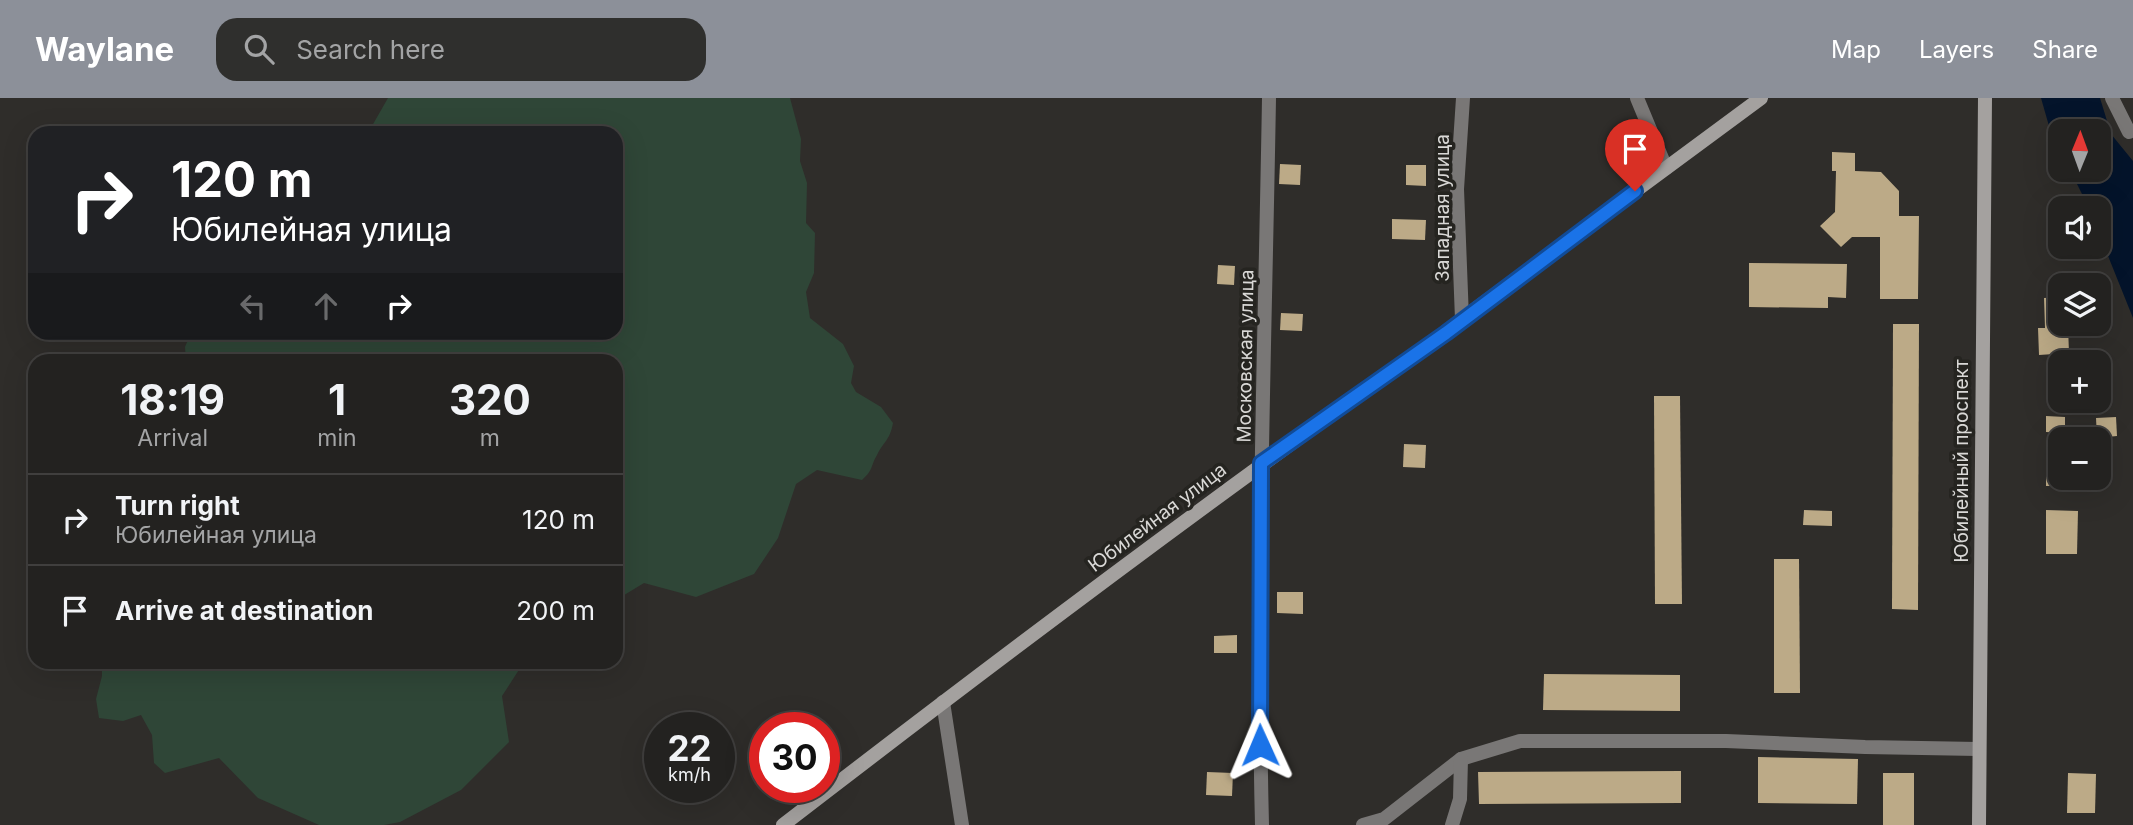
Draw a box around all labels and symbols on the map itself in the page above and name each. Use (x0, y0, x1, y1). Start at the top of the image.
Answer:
pin (1605, 119, 1665, 191)
north arrow (2048, 119, 2110, 182)
street label: Западная улица (1431, 134, 1454, 282)
street label: Московская улица (1232, 269, 1259, 443)
street label: Юбилейный проспект (1950, 359, 1973, 563)
street label: Юбилейная улица (1084, 458, 1231, 577)
position arrow (1223, 708, 1297, 782)
speed limit sign: 30 (749, 712, 840, 803)

